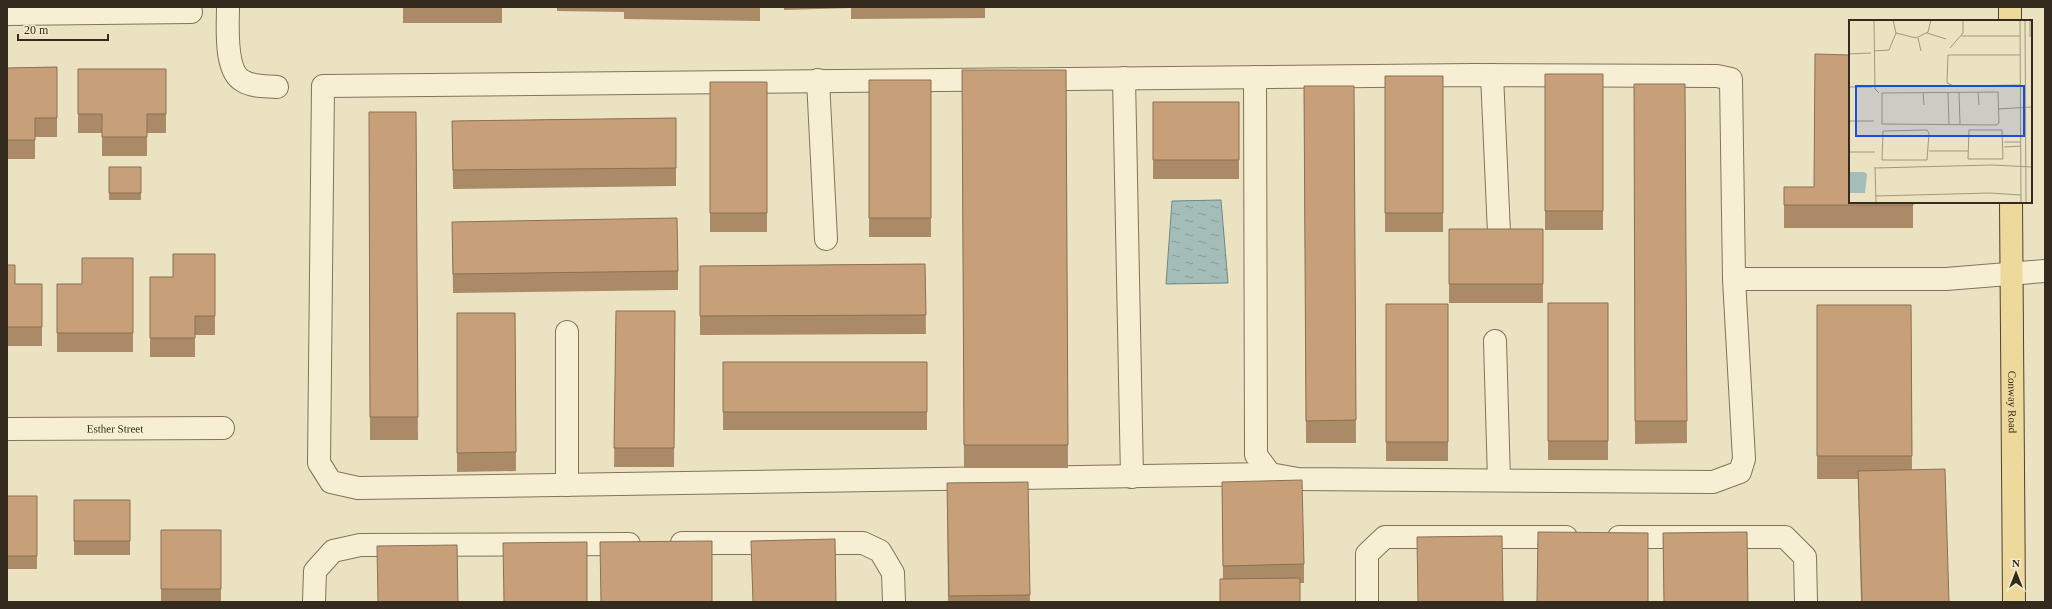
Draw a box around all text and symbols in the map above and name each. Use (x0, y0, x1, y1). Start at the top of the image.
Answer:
scale bar (18, 16, 108, 42)
inset map (1849, 20, 2032, 203)
text: 20 m (24, 23, 49, 37)
street label: Conway Road (2006, 371, 2019, 434)
street label: Esther Street (87, 422, 143, 435)
north arrow (1996, 553, 2036, 593)
text: N (2012, 557, 2020, 569)

